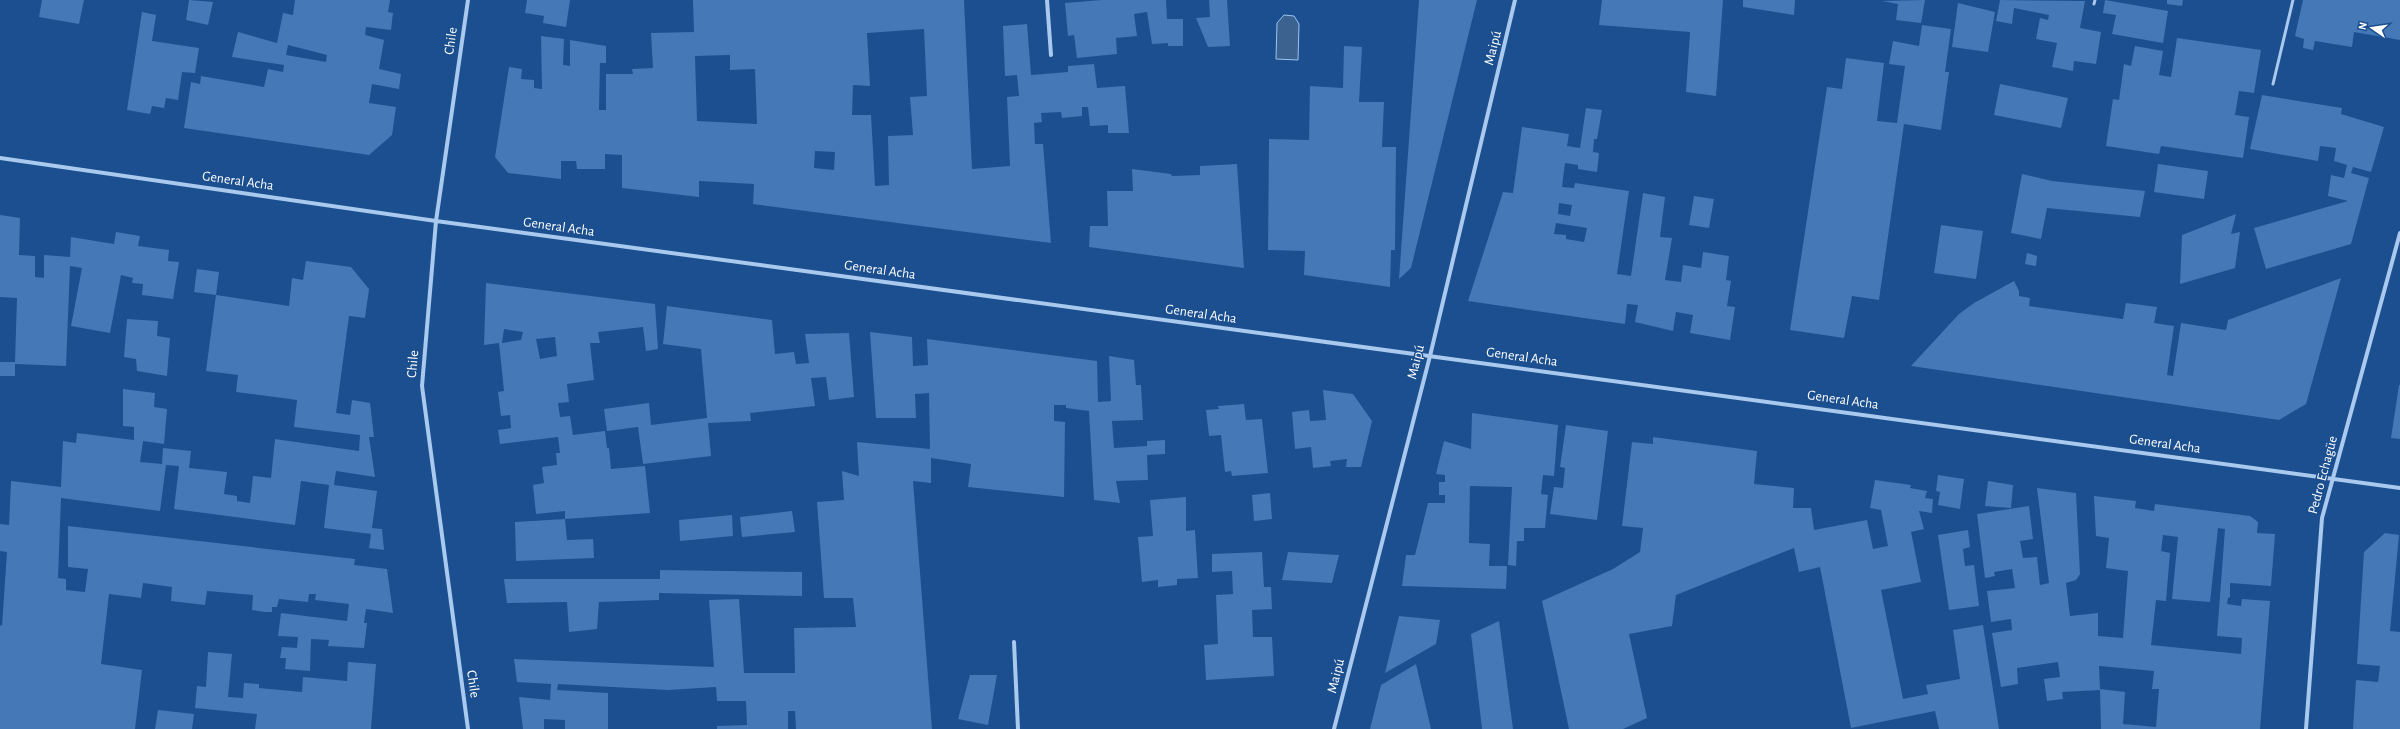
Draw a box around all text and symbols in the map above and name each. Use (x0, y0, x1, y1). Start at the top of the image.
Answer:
north arrow (2352, 8, 2392, 48)
text: N (2357, 21, 2369, 31)
street label: Chile (442, 26, 460, 56)
street label: Maipú (1482, 29, 1504, 67)
street label: General Acha (201, 169, 275, 193)
street label: General Acha (522, 215, 596, 239)
street label: General Acha (843, 258, 917, 282)
street label: General Acha (1164, 302, 1238, 326)
street label: Maipú (1405, 343, 1427, 381)
street label: General Acha (1485, 345, 1559, 369)
street label: Chile (405, 350, 421, 378)
street label: General Acha (1806, 388, 1880, 412)
street label: General Acha (2128, 432, 2202, 456)
street label: Pedro Echagüe (2306, 435, 2340, 515)
street label: Maipú (1325, 657, 1347, 695)
street label: Chile (464, 669, 482, 699)

